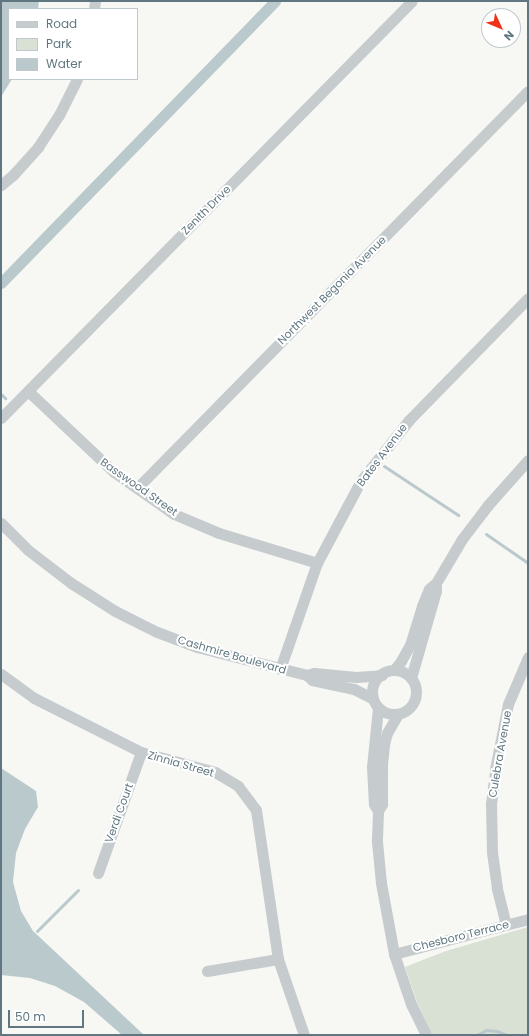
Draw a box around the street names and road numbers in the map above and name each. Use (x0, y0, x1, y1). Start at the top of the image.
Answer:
street label: Zenith Drive (179, 183, 233, 237)
street label: Northwest Begonia Avenue (275, 233, 389, 347)
street label: Bates Avenue (354, 421, 410, 489)
street label: Basswood Street (98, 455, 180, 519)
street label: Cashmire Boulevard (176, 633, 288, 677)
street label: Culebra Avenue (486, 709, 514, 799)
street label: Zinnia Street (146, 748, 216, 780)
street label: Verdi Court (102, 782, 136, 844)
street label: Chesboro Terrace (412, 918, 510, 954)

